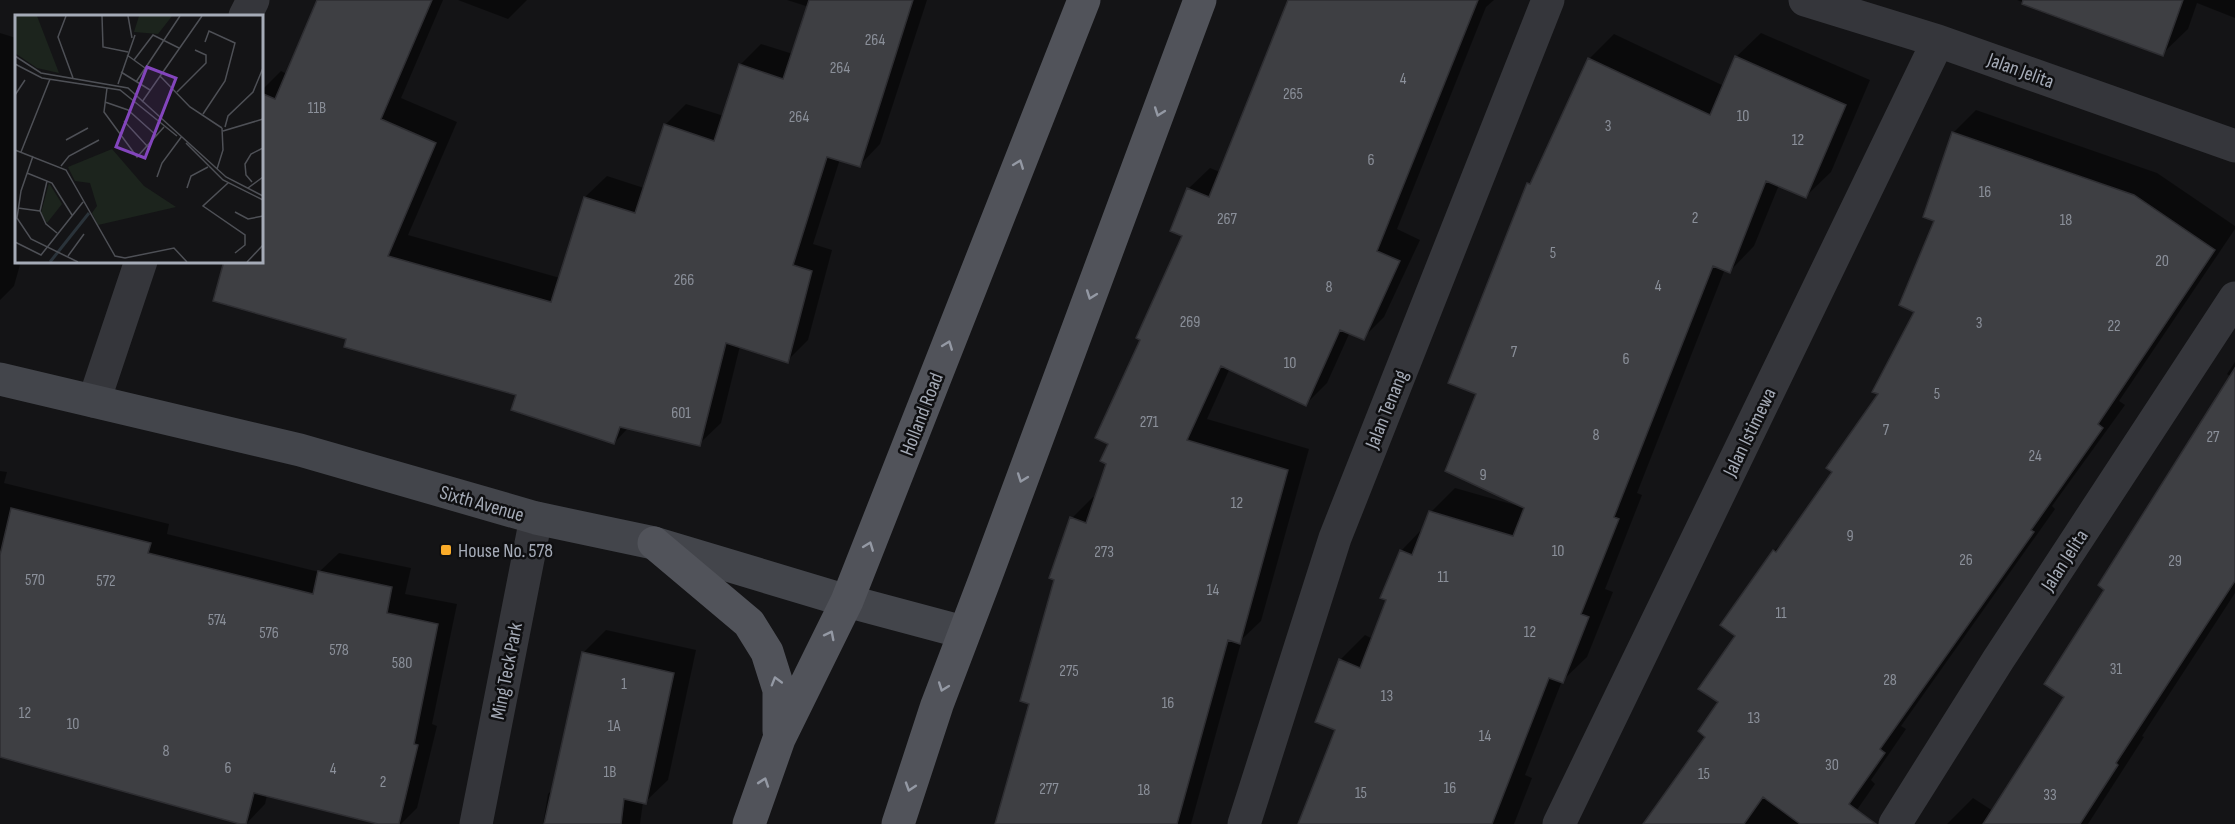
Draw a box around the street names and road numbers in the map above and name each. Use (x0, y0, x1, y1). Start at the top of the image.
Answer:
street label: Jalan Jelita (1983, 48, 2057, 94)
street label: Jalan Tenang (1360, 367, 1414, 453)
street label: Holland Road (895, 369, 949, 459)
street label: Jalan Istimewa (1718, 384, 1782, 482)
street label: Sixth Avenue (437, 481, 527, 527)
street label: Jalan Jelita (2036, 525, 2094, 597)
street label: Ming Teck Park (486, 620, 528, 722)

